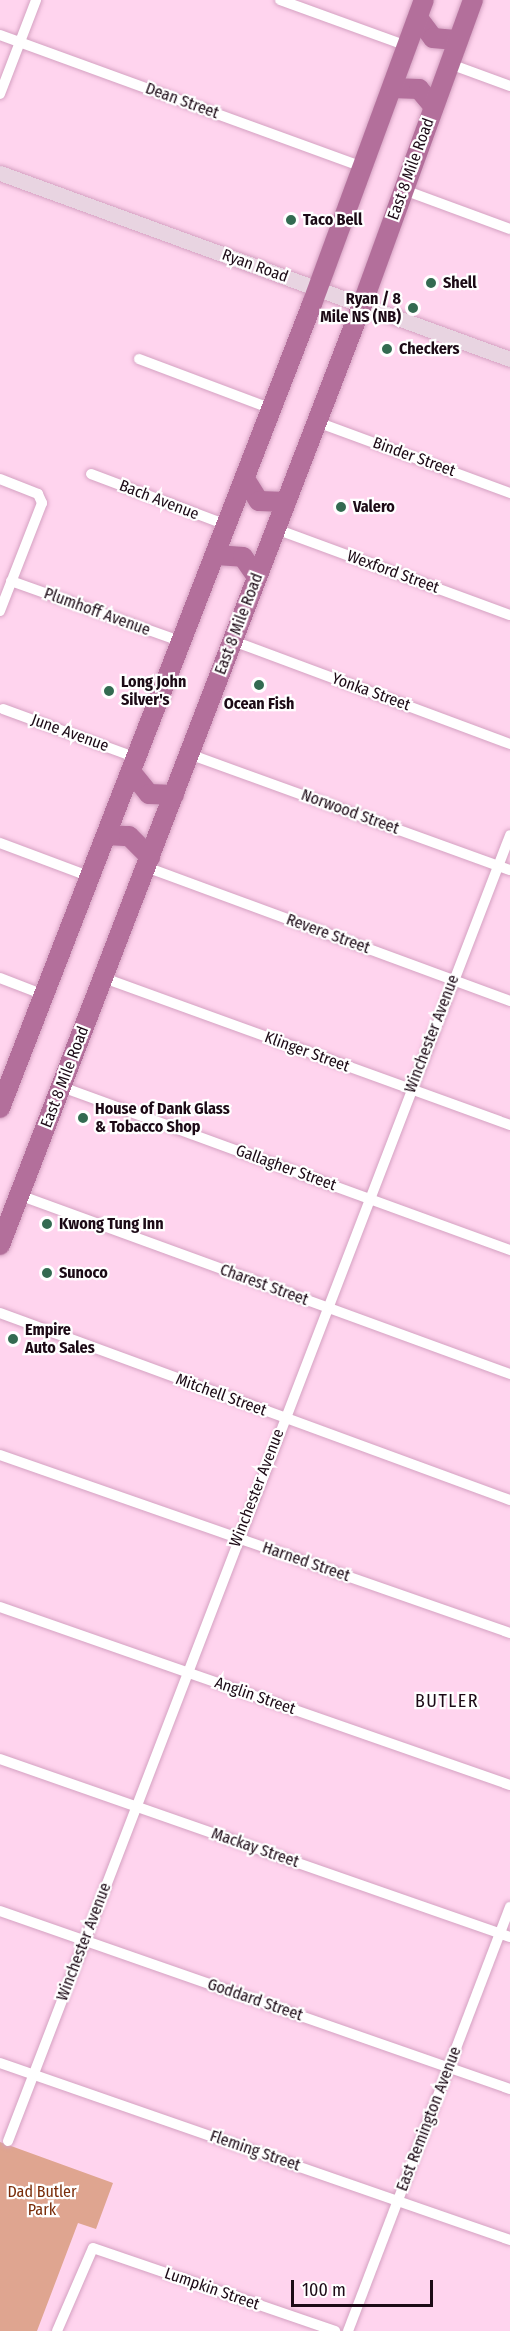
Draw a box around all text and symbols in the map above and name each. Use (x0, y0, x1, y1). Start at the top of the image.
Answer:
street label: Dean Street (143, 79, 221, 123)
street label: East 8 Mile Road (384, 115, 438, 223)
place label: Taco Bell (303, 210, 362, 230)
marker: Taco Bell (284, 213, 298, 227)
street label: Ryan Road (219, 245, 291, 287)
place label: Shell (443, 273, 477, 293)
marker: Shell (424, 276, 438, 290)
place label: Ryan / 8 Mile NS (NB) (320, 289, 401, 327)
marker: Ryan / 8 Mile NS (NB) (406, 301, 420, 315)
place label: Checkers (399, 339, 459, 359)
marker: Checkers (380, 342, 394, 356)
street label: Binder Street (370, 433, 458, 481)
street label: Bach Avenue (116, 476, 202, 524)
place label: Valero (353, 497, 395, 517)
marker: Valero (334, 500, 348, 514)
street label: Wexford Street (344, 546, 442, 598)
street label: East 8 Mile Road (211, 571, 267, 677)
street label: Plumhoff Avenue (41, 584, 153, 640)
street label: Yonka Street (329, 669, 413, 715)
place label: Long John Silver's (121, 672, 186, 710)
marker: Ocean Fish (252, 678, 266, 692)
marker: Long John Silver's (102, 684, 116, 698)
place label: Ocean Fish (224, 694, 294, 714)
street label: June Avenue (29, 710, 111, 756)
street label: Norwood Street (298, 785, 402, 839)
street label: Revere Street (284, 910, 372, 958)
street label: Winchester Avenue (401, 972, 463, 1096)
street label: East 8 Mile Road (37, 1024, 93, 1130)
street label: Klinger Street (262, 1028, 352, 1076)
place label: House of Dank Glass & Tobacco Shop (95, 1099, 230, 1137)
marker: House of Dank Glass & Tobacco Shop (76, 1111, 90, 1125)
street label: Gallagher Street (233, 1141, 339, 1195)
place label: Kwong Tung Inn (59, 1214, 164, 1234)
marker: Kwong Tung Inn (40, 1217, 54, 1231)
street label: Charest Street (217, 1260, 311, 1310)
place label: Sunoco (59, 1263, 108, 1283)
marker: Sunoco (40, 1266, 54, 1280)
place label: Empire Auto Sales (25, 1320, 95, 1358)
marker: Empire Auto Sales (6, 1332, 20, 1346)
street label: Mitchell Street (173, 1370, 269, 1420)
street label: Winchester Avenue (226, 1426, 288, 1550)
street label: Harned Street (260, 1538, 352, 1586)
street label: Anglin Street (212, 1673, 298, 1719)
district label: BUTLER (415, 1690, 479, 1712)
street label: Mackay Street (209, 1824, 301, 1872)
street label: Winchester Avenue (53, 1880, 115, 2004)
street label: Goddard Street (205, 1975, 305, 2025)
street label: East Remington Avenue (393, 2044, 465, 2194)
street label: Fleming Street (207, 2127, 303, 2175)
park label: Dad Butler Park (7, 2182, 77, 2220)
street label: Lumpkin Street (162, 2264, 262, 2314)
scale bar (294, 2268, 436, 2306)
text: 100 m (302, 2279, 346, 2301)

